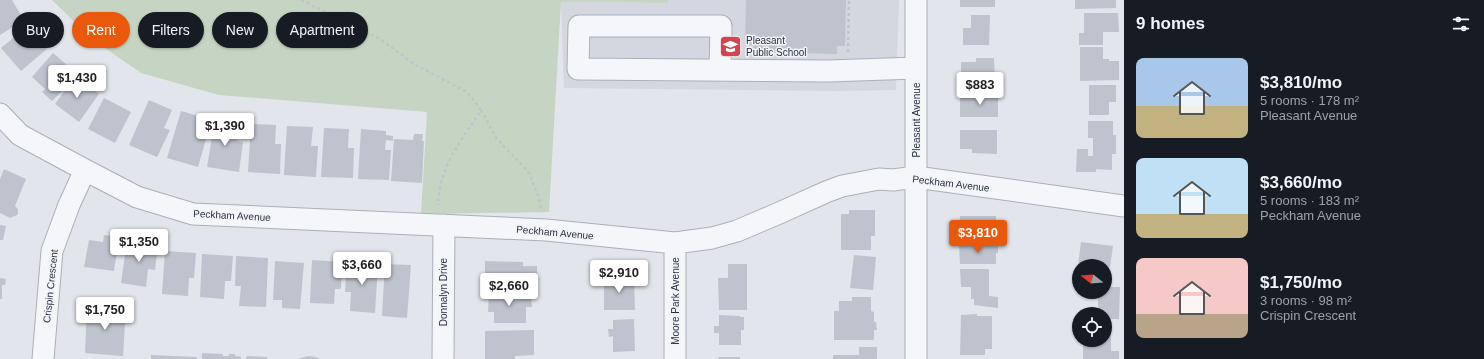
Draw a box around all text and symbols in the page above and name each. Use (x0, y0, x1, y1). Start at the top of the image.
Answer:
chip: Buy (12, 12, 64, 48)
chip: Rent (72, 12, 130, 48)
chip: Filters (138, 12, 204, 48)
chip: New (212, 12, 268, 48)
chip: Apartment (276, 12, 368, 48)
icon: filters (1450, 13, 1472, 35)
text: 9 homes (1136, 14, 1205, 33)
school or university icon: Pleasant Public School (717, 33, 743, 59)
place label: Pleasant Public School (746, 35, 807, 58)
pin: $1,430 (44, 65, 110, 99)
text: $1,430 (57, 70, 97, 85)
pin: $883 (956, 72, 1004, 106)
text: $3,810/mo (1260, 73, 1342, 92)
icon: home (1168, 74, 1216, 122)
text: $883 (966, 77, 994, 92)
street label: Pleasant Avenue (911, 82, 922, 157)
text: 5 rooms · 178 m² (1260, 93, 1359, 108)
text: Pleasant Avenue (1260, 108, 1357, 123)
pin: $1,390 (192, 113, 258, 147)
text: $1,390 (205, 118, 245, 133)
street label: Peckham Avenue (912, 173, 991, 194)
text: $3,660/mo (1260, 173, 1342, 192)
icon: home (1168, 174, 1216, 222)
text: 5 rooms · 183 m² (1260, 193, 1359, 208)
street label: Peckham Avenue (193, 208, 271, 223)
text: Peckham Avenue (1260, 208, 1361, 223)
pin: $3,810 (945, 220, 1011, 254)
street label: Peckham Avenue (516, 224, 595, 241)
text: $3,810 (958, 225, 998, 240)
pin: $1,350 (106, 229, 172, 263)
text: $1,350 (119, 234, 159, 249)
street label: Crispin Crescent (41, 249, 60, 323)
pin: $3,660 (329, 252, 395, 286)
text: $3,660 (342, 257, 382, 272)
street label: Donnalyn Drive (438, 257, 449, 326)
street label: Moore Park Avenue (670, 257, 681, 345)
north arrow (1072, 259, 1112, 299)
map controls (1072, 259, 1112, 347)
pin: $2,910 (586, 260, 652, 294)
text: $2,910 (599, 265, 639, 280)
pin: $2,660 (476, 273, 542, 307)
text: $1,750/mo (1260, 273, 1342, 292)
icon: home (1168, 274, 1216, 322)
text: $2,660 (489, 278, 529, 293)
text: 3 rooms · 98 m² (1260, 293, 1352, 308)
pin: $1,750 (72, 297, 138, 331)
text: $1,750 (85, 302, 125, 317)
button: locate (1072, 307, 1112, 347)
text: Crispin Crescent (1260, 308, 1356, 323)

